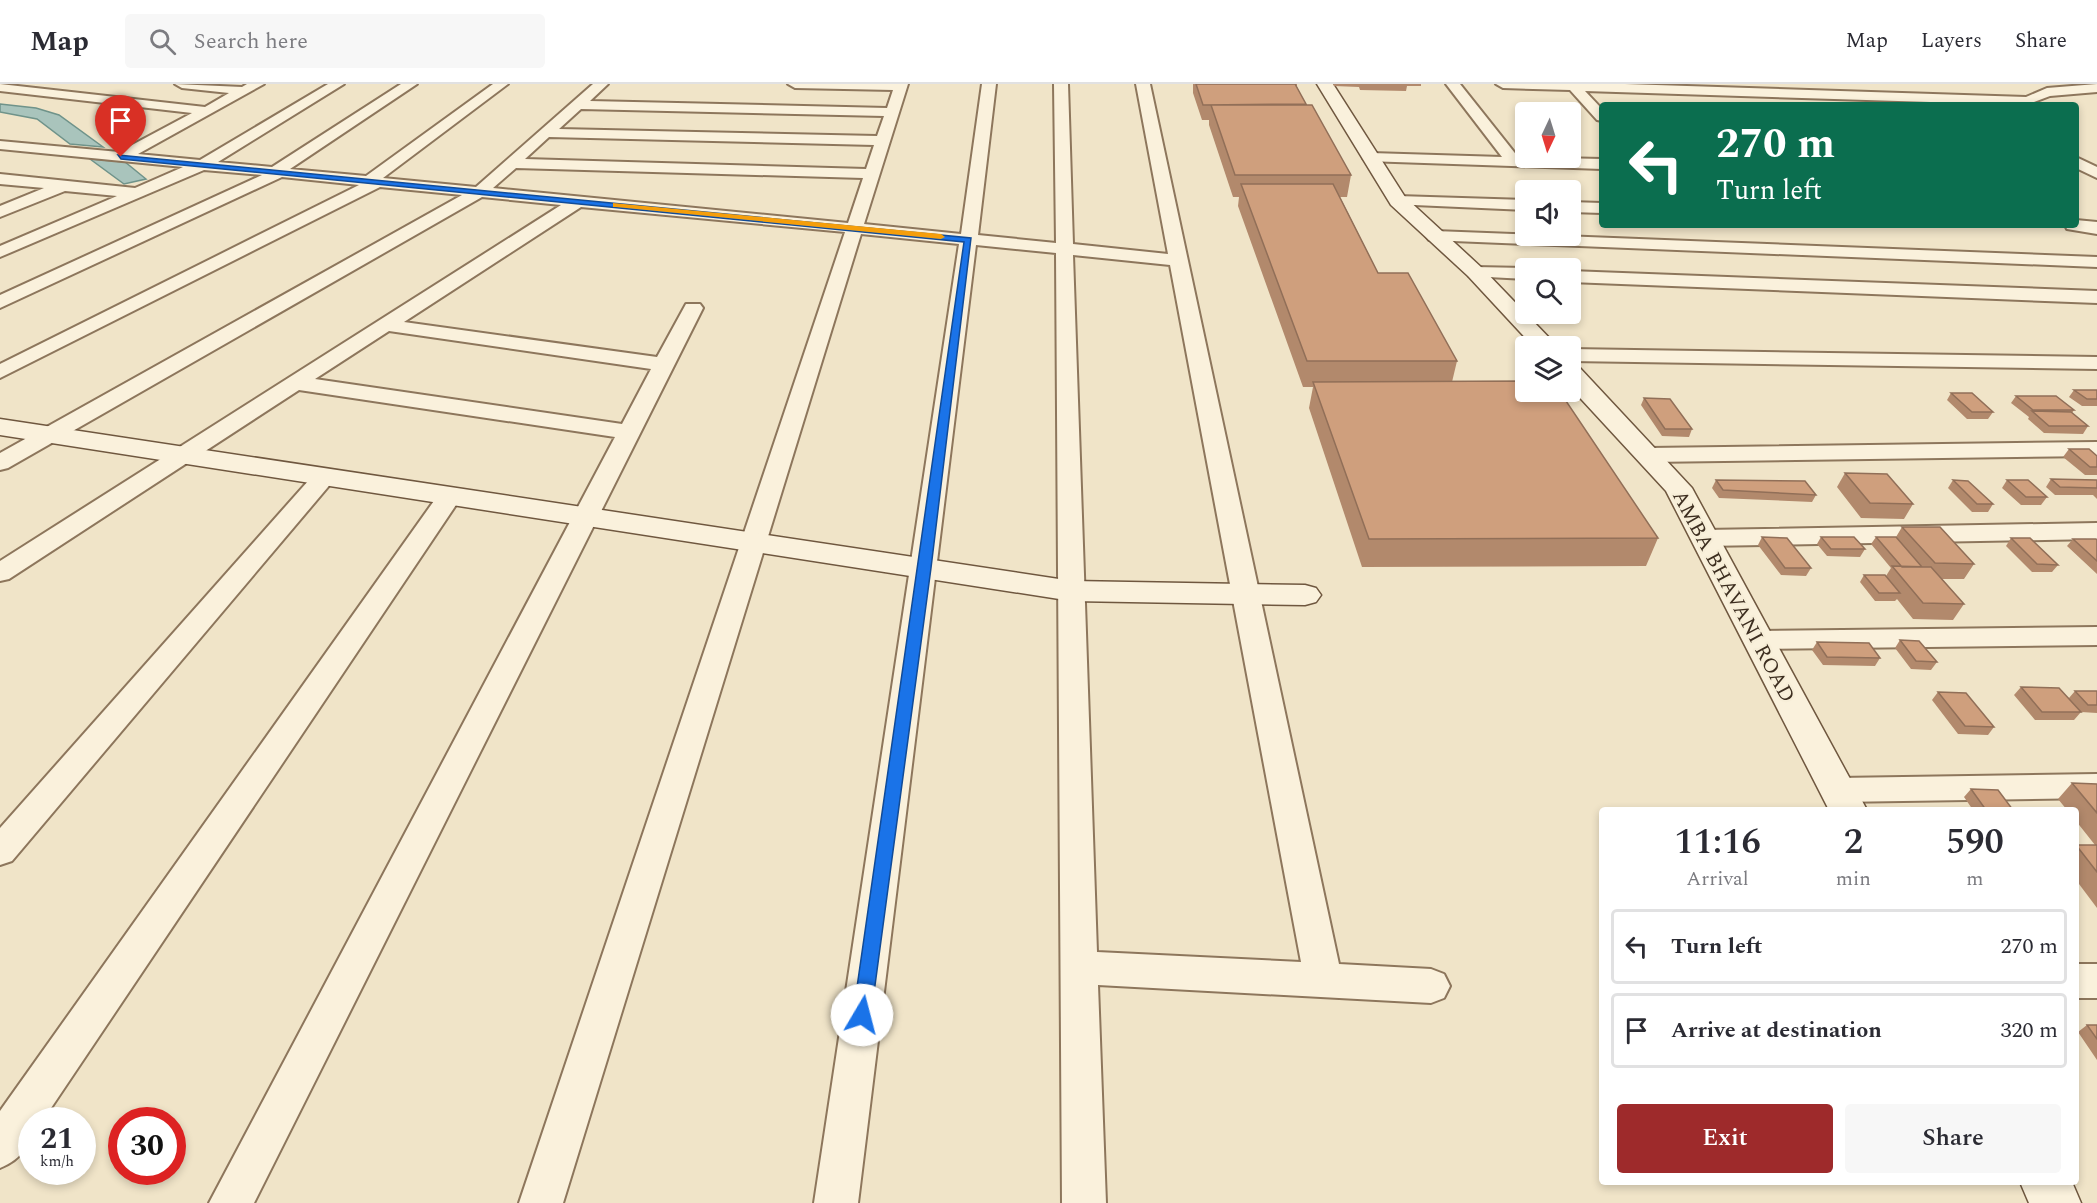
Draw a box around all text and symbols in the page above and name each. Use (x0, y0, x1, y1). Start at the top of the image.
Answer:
search box (125, 14, 545, 68)
text: Map (30, 20, 89, 63)
icon: search (146, 25, 179, 58)
text: Search here (194, 25, 308, 58)
text: Map (1846, 25, 1888, 57)
text: Layers (1921, 25, 1982, 57)
text: Share (2015, 25, 2067, 57)
pin (95, 95, 146, 157)
north arrow (1515, 102, 1581, 168)
map controls (1515, 102, 1581, 402)
icon: arrive (104, 104, 137, 137)
text: 270 m (1716, 113, 1835, 176)
icon: left (1617, 126, 1695, 204)
text: Turn left (1716, 170, 1822, 212)
button: sound (1515, 180, 1581, 246)
button: search (1515, 258, 1581, 324)
button: layers (1515, 336, 1581, 402)
street label: AMBA BHAVANI ROAD (1663, 484, 1803, 709)
text: 11:16 (1674, 815, 1761, 870)
text: 2 (1844, 815, 1863, 870)
text: 590 (1946, 815, 2004, 870)
text: Arrival (1686, 864, 1749, 894)
text: min (1836, 864, 1871, 894)
text: m (1966, 864, 1984, 894)
icon: left (1620, 930, 1653, 963)
text: Turn left (1671, 930, 1763, 963)
text: 270 m (2001, 930, 2058, 963)
position arrow (830, 983, 894, 1047)
icon: arrive (1620, 1014, 1653, 1047)
text: Arrive at destination (1671, 1014, 1882, 1047)
text: 320 m (2001, 1014, 2058, 1047)
button: Exit (1617, 1104, 1833, 1173)
button: Share (1845, 1104, 2061, 1173)
speed limit sign: 30 (108, 1107, 186, 1185)
text: 21 (40, 1116, 74, 1162)
text: km/h (40, 1150, 74, 1173)

